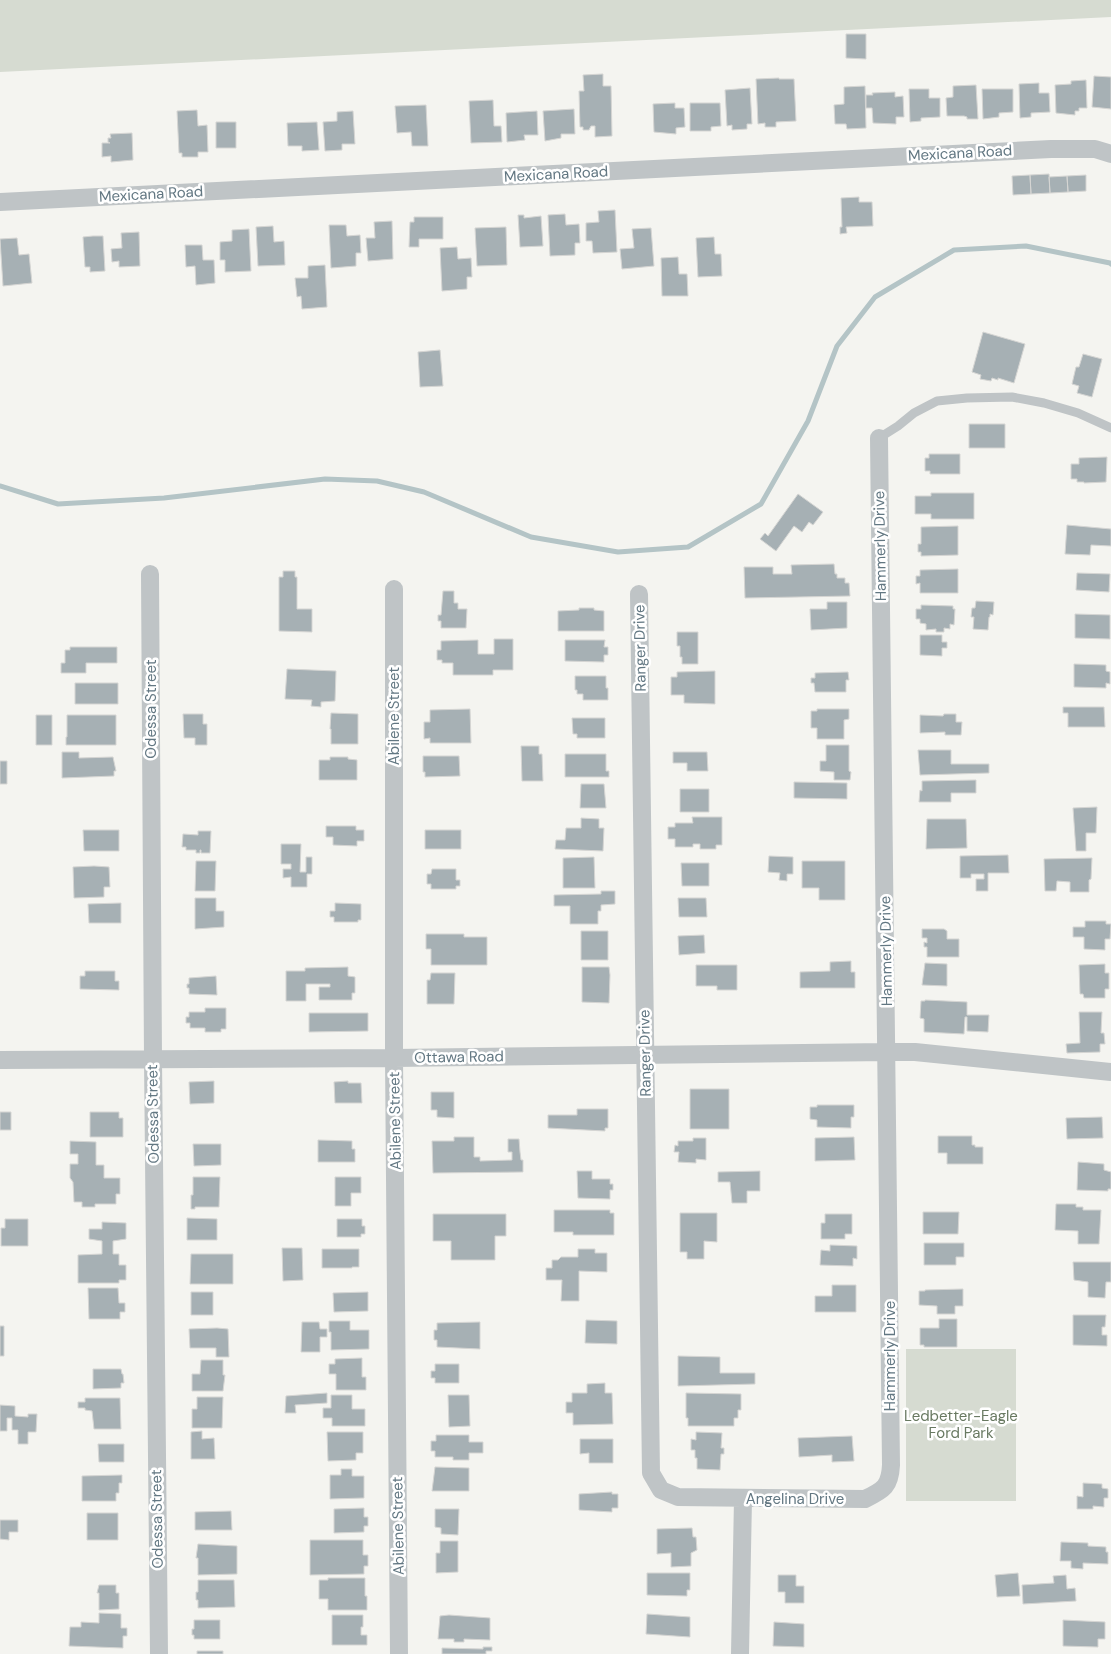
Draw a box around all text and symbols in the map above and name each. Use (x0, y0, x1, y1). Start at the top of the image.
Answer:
street label: Mexicana Road (907, 140, 1013, 166)
street label: Mexicana Road (503, 161, 609, 187)
street label: Mexicana Road (98, 181, 204, 207)
street label: Hammerly Drive (869, 491, 891, 601)
street label: Ranger Drive (629, 604, 651, 692)
street label: Odessa Street (141, 659, 161, 759)
street label: Abilene Street (384, 667, 404, 765)
street label: Hammerly Drive (875, 896, 897, 1006)
street label: Ranger Drive (634, 1009, 656, 1097)
street label: Ottawa Road (414, 1046, 504, 1068)
street label: Odessa Street (142, 1064, 164, 1164)
street label: Abilene Street (384, 1071, 406, 1170)
street label: Hammerly Drive (880, 1301, 900, 1411)
park label: Ledbetter-Eagle Ford Park (904, 1406, 1018, 1443)
street label: Odessa Street (146, 1469, 168, 1569)
street label: Abilene Street (387, 1476, 409, 1575)
street label: Angelina Drive (746, 1489, 844, 1509)

